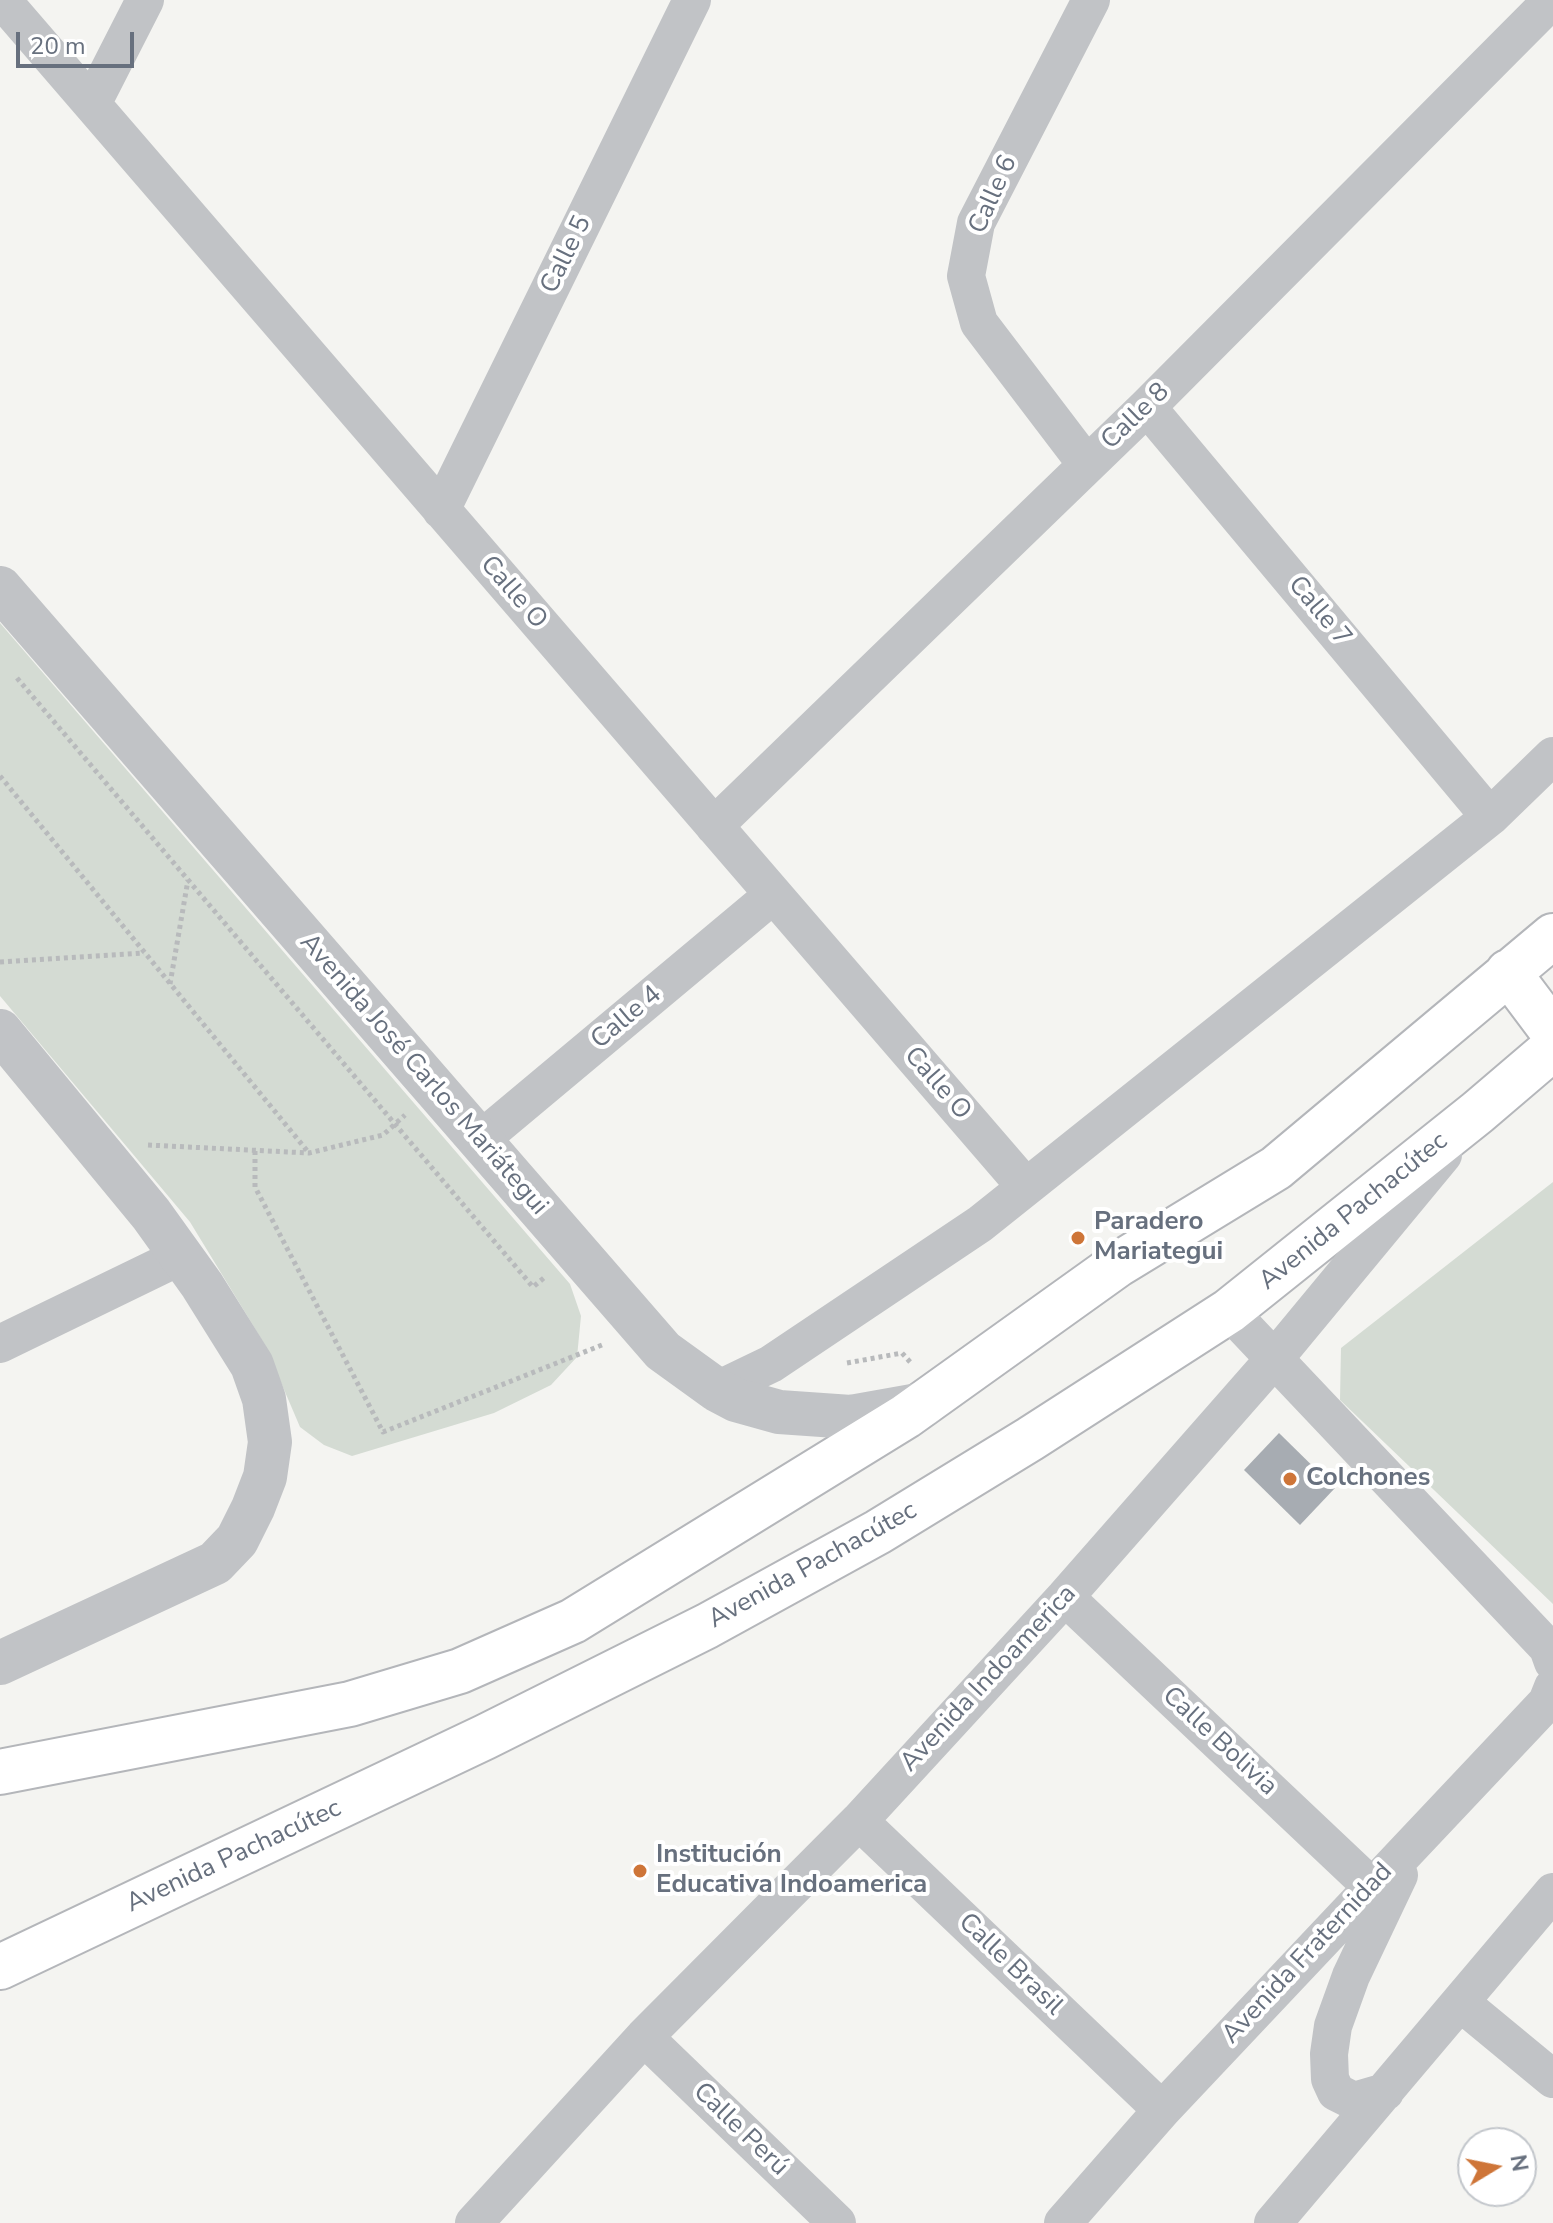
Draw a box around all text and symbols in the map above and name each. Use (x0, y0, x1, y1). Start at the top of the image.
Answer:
scale bar (20, 16, 138, 66)
text: 20 m (30, 30, 86, 62)
street label: Calle 6 (963, 151, 1025, 239)
street label: Calle 5 (535, 211, 599, 299)
street label: Calle 8 (1096, 377, 1176, 457)
street label: Calle O (473, 550, 553, 636)
street label: Calle 7 (1281, 570, 1357, 654)
street label: Avenida José Carlos Mariátegui (292, 928, 554, 1222)
street label: Calle 4 (585, 980, 669, 1056)
street label: Calle O (897, 1041, 977, 1127)
street label: Avenida Pachacútec (1253, 1126, 1455, 1298)
place label: Paradero Mariategui (1094, 1207, 1223, 1268)
marker: Paradero Mariategui (1069, 1229, 1087, 1247)
place label: Colchones (1306, 1463, 1430, 1495)
marker: Colchones (1281, 1470, 1299, 1488)
street label: Avenida Pachacútec (703, 1496, 923, 1636)
street label: Avenida Indoamerica (894, 1579, 1084, 1779)
street label: Calle Bolivia (1155, 1681, 1283, 1803)
street label: Avenida Pachacútec (122, 1794, 346, 1920)
place label: Institución Educativa Indoamerica (656, 1840, 927, 1902)
street label: Avenida Fraternidad (1216, 1857, 1400, 2051)
marker: Institución Educativa Indoamerica (631, 1862, 649, 1880)
street label: Calle Brasil (951, 1907, 1069, 2023)
street label: Calle Perú (686, 2077, 794, 2183)
north arrow (1457, 2127, 1537, 2207)
text: N (1502, 2152, 1535, 2174)

